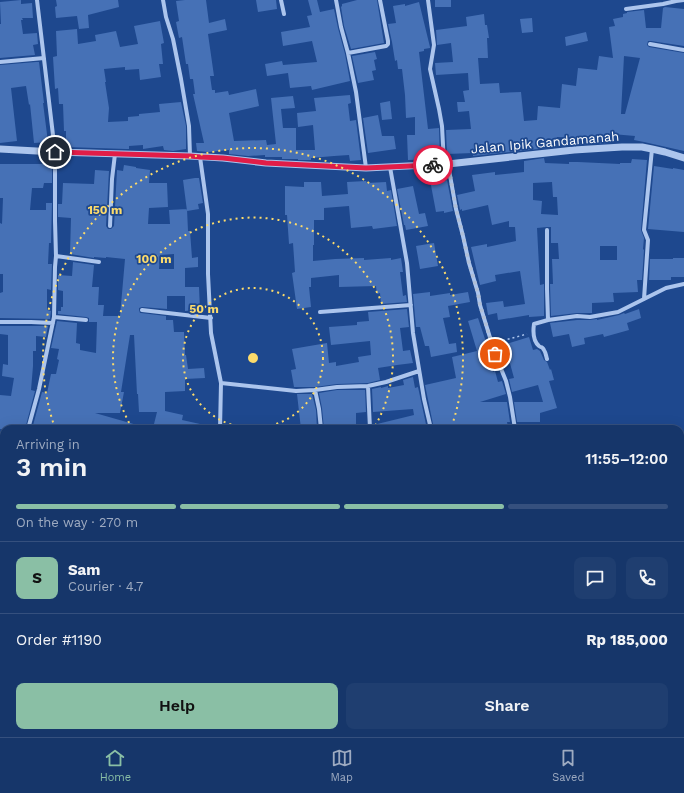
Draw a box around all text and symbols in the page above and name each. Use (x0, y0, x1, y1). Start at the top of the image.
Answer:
street label: Jalan Ipik Gandamanah (470, 129, 620, 156)
pin (38, 135, 72, 169)
icon: home (44, 141, 66, 163)
courier (413, 145, 453, 185)
icon: bike (422, 154, 444, 176)
text: 150 m (88, 203, 122, 217)
text: 100 m (136, 252, 172, 266)
text: 50 m (189, 302, 219, 316)
pin (478, 337, 512, 371)
icon: bag (484, 343, 506, 365)
centre of rings (246, 351, 260, 365)
text: Arriving in (16, 437, 80, 452)
text: 11:55–12:00 (585, 450, 668, 468)
text: 3 min (16, 452, 87, 482)
text: On the way · 270 m (16, 515, 138, 530)
button: chat (574, 557, 616, 599)
button: phone (626, 557, 668, 599)
text: Sam (68, 561, 100, 579)
text: S (32, 569, 42, 587)
text: Courier · 4.7 (68, 579, 143, 594)
text: Order #1190 (16, 631, 102, 649)
text: Rp 185,000 (586, 631, 668, 649)
button: Help (16, 683, 338, 729)
button: Share (346, 683, 668, 729)
tab: Home (100, 747, 131, 784)
tab: Map (331, 747, 353, 784)
tab: Saved (552, 747, 584, 784)

